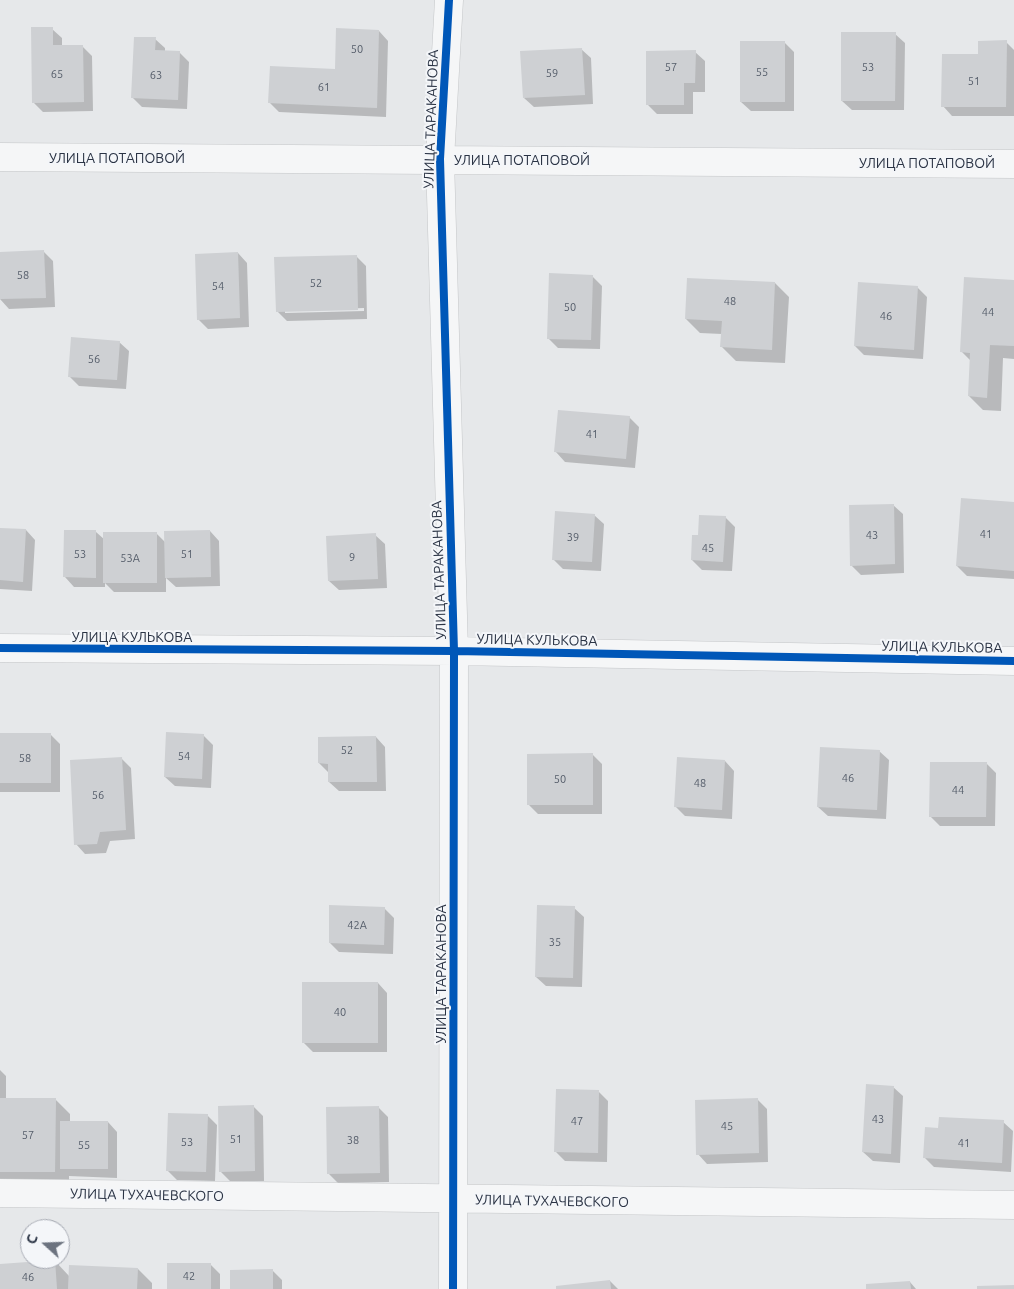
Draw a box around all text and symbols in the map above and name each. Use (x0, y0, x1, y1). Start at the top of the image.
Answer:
house number: 50 (351, 42, 363, 56)
street label: УЛИЦА ТАРАКАНОВА (420, 49, 442, 189)
house number: 57 (665, 60, 677, 74)
house number: 53 (862, 60, 874, 74)
house number: 55 (756, 65, 768, 79)
house number: 59 (546, 66, 558, 80)
house number: 65 (51, 67, 63, 81)
house number: 63 (150, 68, 162, 82)
house number: 51 (968, 74, 980, 88)
house number: 61 (318, 80, 330, 94)
street label: УЛИЦА ПОТАПОВОЙ (49, 150, 185, 166)
street label: УЛИЦА ПОТАПОВОЙ (454, 152, 590, 168)
street label: УЛИЦА ПОТАПОВОЙ (859, 155, 995, 171)
house number: 58 (17, 268, 29, 282)
house number: 52 (310, 276, 322, 290)
house number: 54 (212, 279, 224, 293)
house number: 48 (724, 294, 736, 308)
house number: 50 (564, 300, 576, 314)
house number: 44 (982, 305, 994, 319)
house number: 46 (880, 309, 892, 323)
house number: 56 (88, 352, 100, 366)
house number: 41 (586, 427, 598, 441)
street label: УЛИЦА ТАРАКАНОВА (428, 500, 450, 640)
house number: 41 (980, 527, 992, 541)
house number: 43 (866, 528, 878, 542)
house number: 39 (567, 530, 579, 544)
house number: 45 (702, 541, 714, 555)
house number: 53 (74, 547, 86, 561)
house number: 51 (181, 547, 193, 561)
house number: 9 (349, 550, 355, 564)
house number: 53А (120, 551, 140, 565)
street label: УЛИЦА КУЛЬКОВА (72, 629, 192, 645)
street label: УЛИЦА КУЛЬКОВА (477, 631, 597, 649)
street label: УЛИЦА КУЛЬКОВА (882, 638, 1002, 656)
house number: 52 (341, 743, 353, 757)
house number: 54 (178, 749, 190, 763)
house number: 58 (19, 751, 31, 765)
house number: 46 (842, 771, 854, 785)
house number: 50 (554, 772, 566, 786)
house number: 48 (694, 776, 706, 790)
house number: 44 (952, 783, 964, 797)
house number: 56 (92, 788, 104, 802)
street label: УЛИЦА ТАРАКАНОВА (433, 904, 449, 1044)
house number: 42А (347, 918, 367, 932)
house number: 35 (549, 935, 561, 949)
house number: 40 (334, 1005, 346, 1019)
house number: 43 (872, 1112, 884, 1126)
house number: 47 (571, 1114, 583, 1128)
house number: 45 (721, 1119, 733, 1133)
house number: 57 (22, 1128, 34, 1142)
house number: 51 (230, 1132, 242, 1146)
house number: 38 (347, 1133, 359, 1147)
house number: 53 (181, 1135, 193, 1149)
house number: 41 (958, 1136, 970, 1150)
house number: 55 (78, 1138, 90, 1152)
street label: УЛИЦА ТУХАЧЕВСКОГО (70, 1185, 224, 1205)
street label: УЛИЦА ТУХАЧЕВСКОГО (475, 1191, 629, 1211)
north arrow (20, 1219, 70, 1269)
text: С (23, 1232, 41, 1246)
house number: 42 (183, 1269, 195, 1283)
house number: 46 (22, 1270, 34, 1284)

